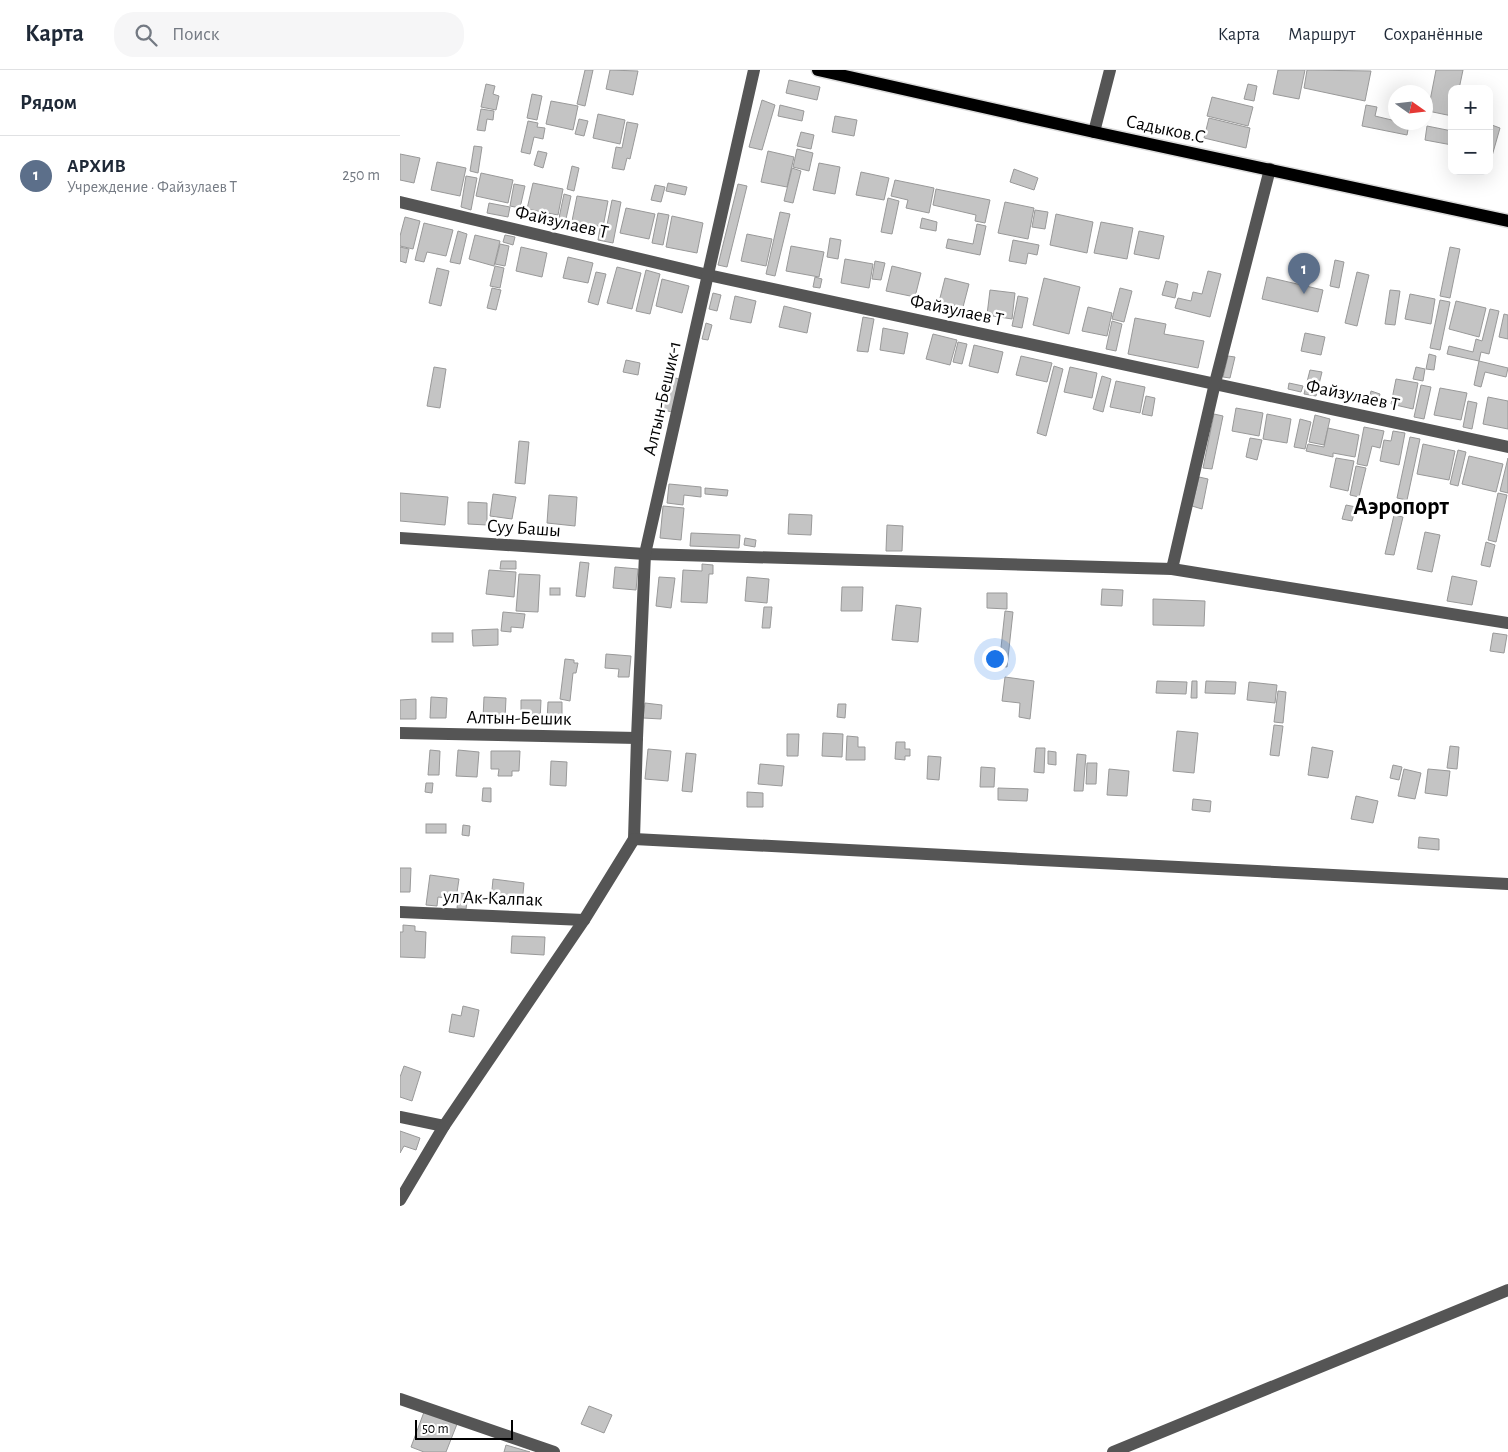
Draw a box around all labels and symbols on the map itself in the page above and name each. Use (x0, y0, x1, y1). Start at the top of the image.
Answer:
north arrow (1388, 85, 1433, 130)
street label: Садыков.С (1124, 112, 1207, 147)
street label: Файзулаев Т (513, 203, 610, 242)
pin: 1 (1288, 253, 1320, 294)
street label: Файзулаев Т (908, 291, 1005, 330)
street label: Алтын-Бешик-1 (640, 339, 685, 458)
street label: Файзулаев Т (1304, 376, 1401, 415)
district label: Аэропорт (1353, 495, 1449, 519)
street label: Суу Башы (486, 516, 562, 541)
your location (982, 646, 1008, 672)
street label: Алтын-Бешик (466, 708, 572, 729)
street label: ул Ак-Калпак (442, 887, 543, 910)
scale bar (415, 1417, 512, 1440)

